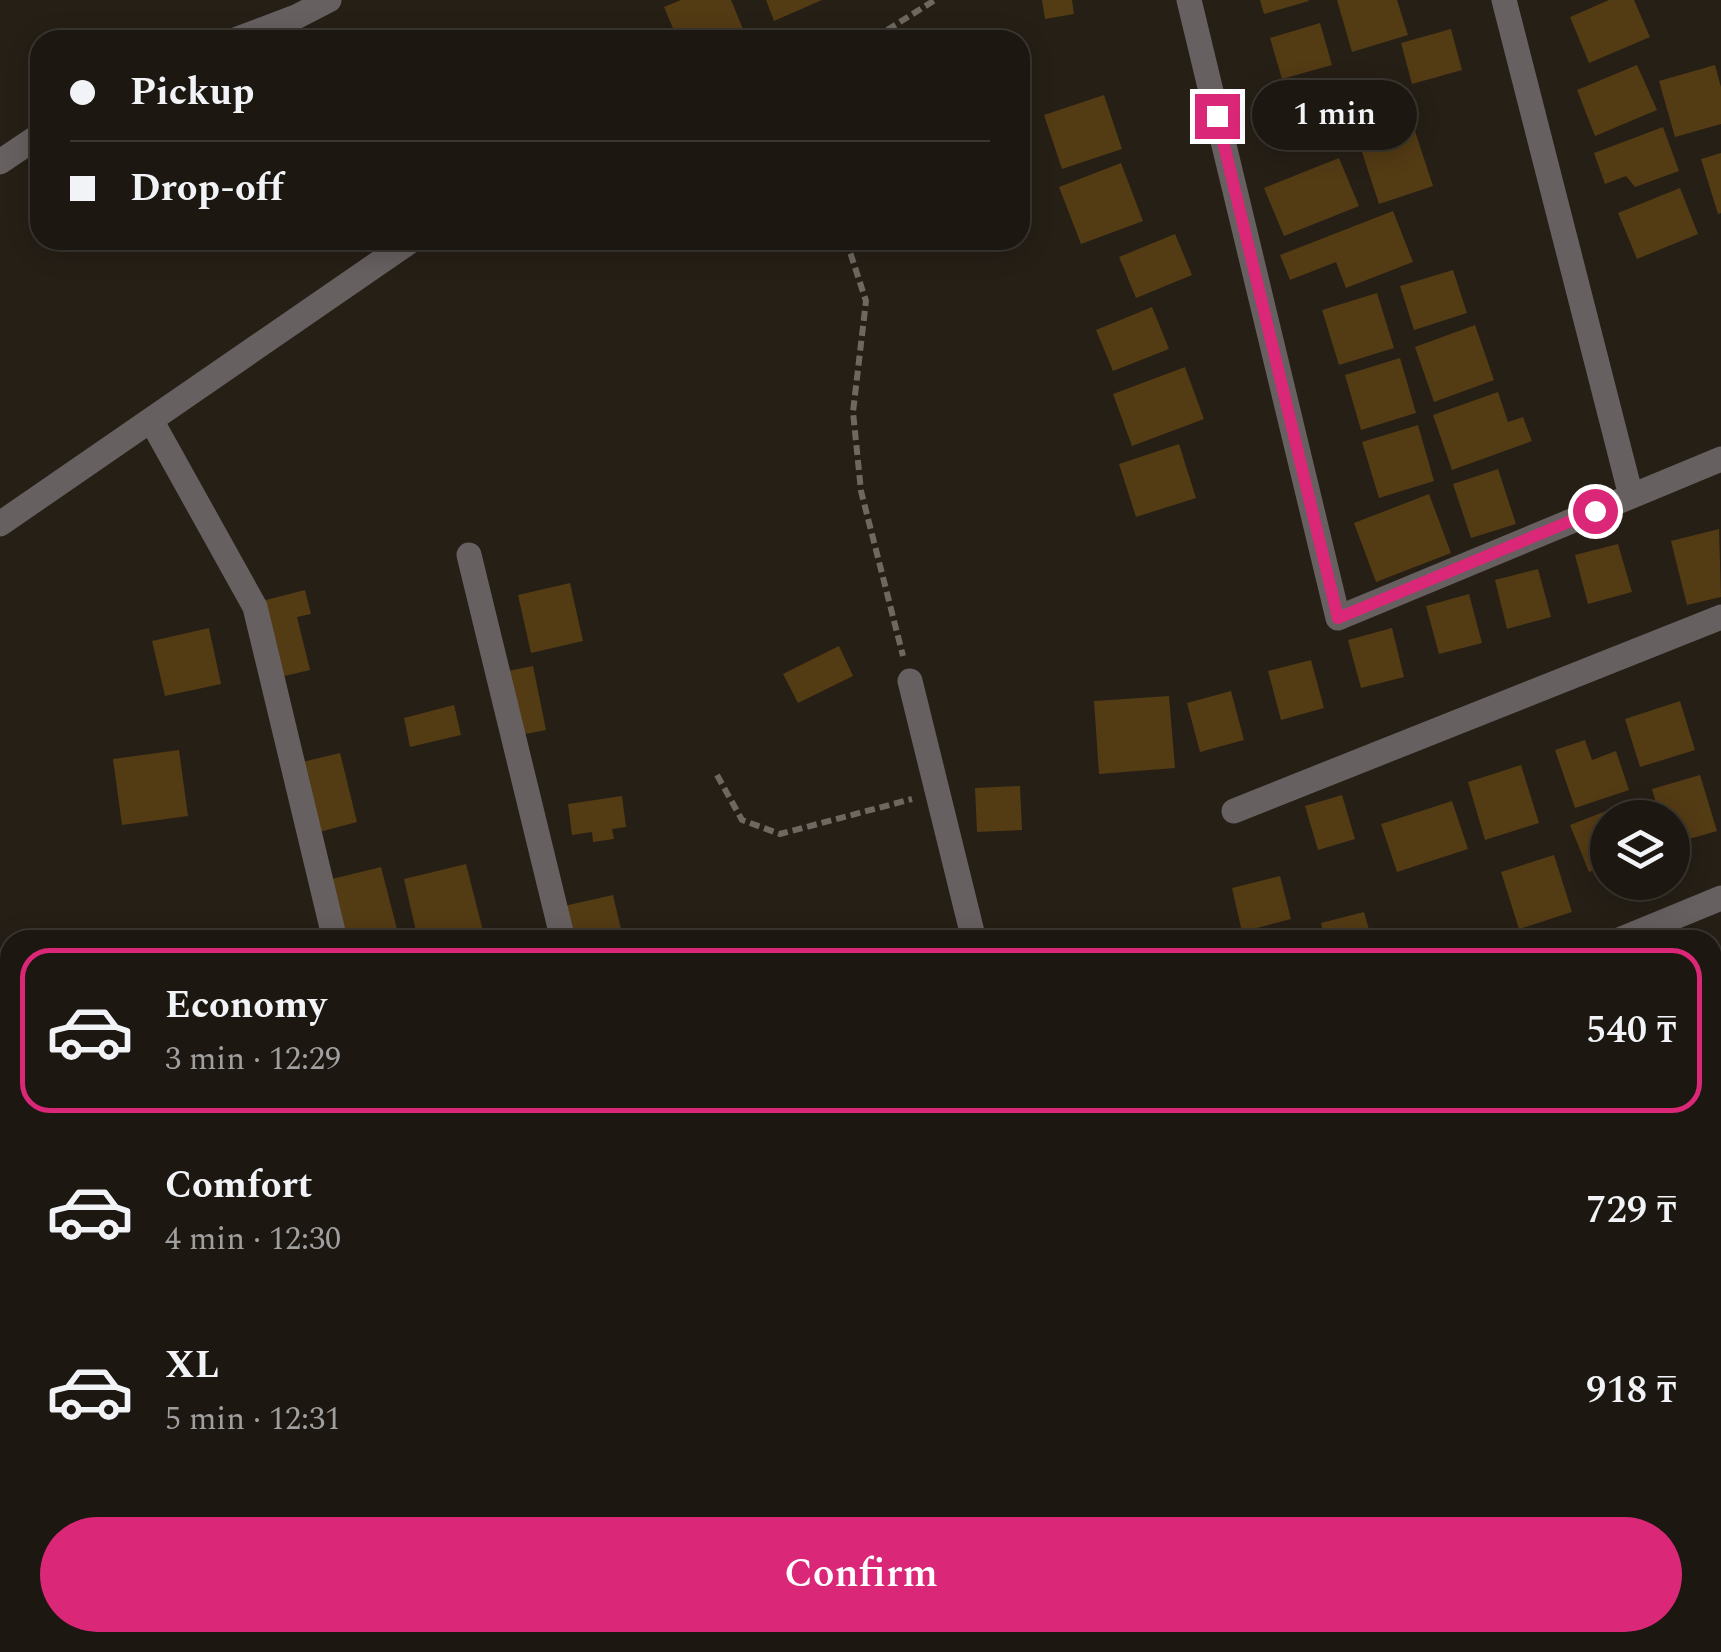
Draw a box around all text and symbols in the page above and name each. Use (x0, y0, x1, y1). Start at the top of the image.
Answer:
text: Pickup (130, 64, 254, 122)
callout: 1 min (1252, 81, 1417, 151)
text: 1 min (1293, 90, 1376, 139)
route end (1195, 94, 1240, 139)
text: Drop-off (130, 160, 284, 218)
route start (1573, 489, 1618, 534)
map controls (1590, 800, 1690, 900)
button: layers (1590, 800, 1690, 900)
text: Economy (165, 977, 326, 1035)
icon: car (45, 986, 135, 1076)
text: 540 ₸ (1586, 1002, 1677, 1060)
text: 3 min · 12:29 (165, 1035, 341, 1084)
text: Comfort (165, 1157, 312, 1215)
icon: car (45, 1166, 135, 1256)
text: 729 ₸ (1586, 1182, 1677, 1240)
text: 4 min · 12:30 (165, 1215, 341, 1264)
text: XL (165, 1337, 219, 1395)
icon: car (45, 1346, 135, 1436)
text: 918 ₸ (1586, 1362, 1677, 1420)
text: 5 min · 12:31 (165, 1395, 341, 1444)
button: Confirm (40, 1517, 1682, 1632)

